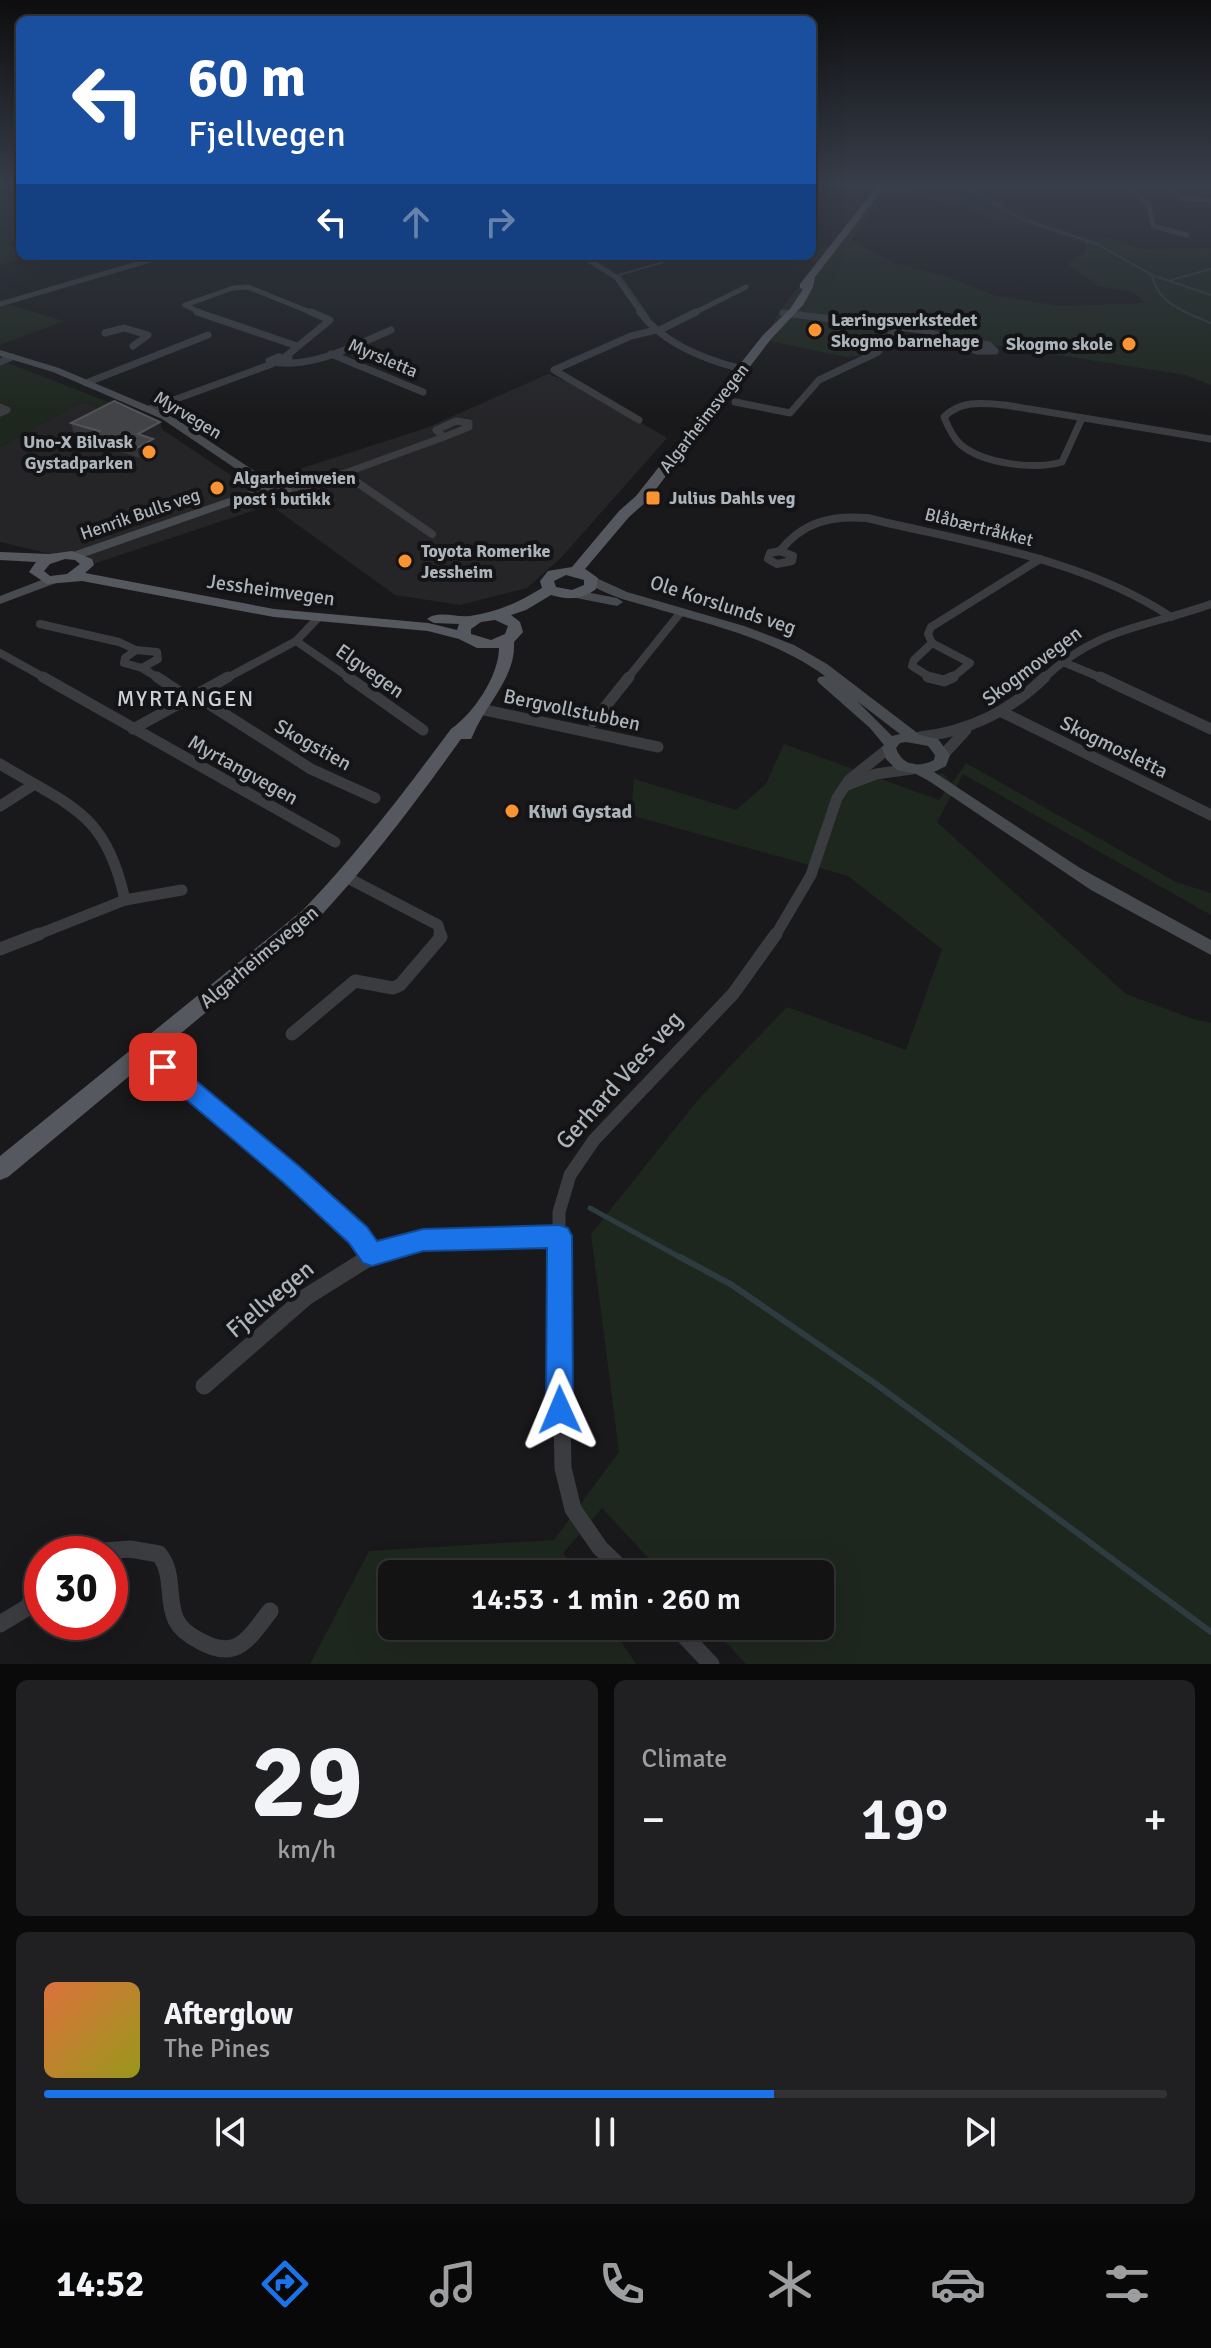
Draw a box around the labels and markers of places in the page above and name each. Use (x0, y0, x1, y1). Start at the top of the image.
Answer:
place label: Læringsverkstedet Skogmo barnehage (831, 309, 979, 352)
marker: Læringsverkstedet Skogmo barnehage (806, 321, 824, 339)
place label: Skogmo skole (1006, 333, 1113, 355)
marker: Skogmo skole (1120, 335, 1138, 353)
place label: Uno-X Bilvask Gystadparken (23, 431, 134, 474)
marker: Uno-X Bilvask Gystadparken (140, 443, 158, 461)
place label: Algarheimveien post i butikk (233, 467, 356, 510)
marker: Algarheimveien post i butikk (208, 479, 226, 497)
place label: Julius Dahls veg (669, 487, 796, 509)
marker: Julius Dahls veg (644, 489, 662, 507)
place label: Toyota Romerike Jessheim (421, 540, 551, 583)
marker: Toyota Romerike Jessheim (396, 552, 414, 570)
place label: Kiwi Gystad (528, 799, 633, 824)
marker: Kiwi Gystad (503, 802, 521, 820)
pin (129, 1033, 197, 1101)

